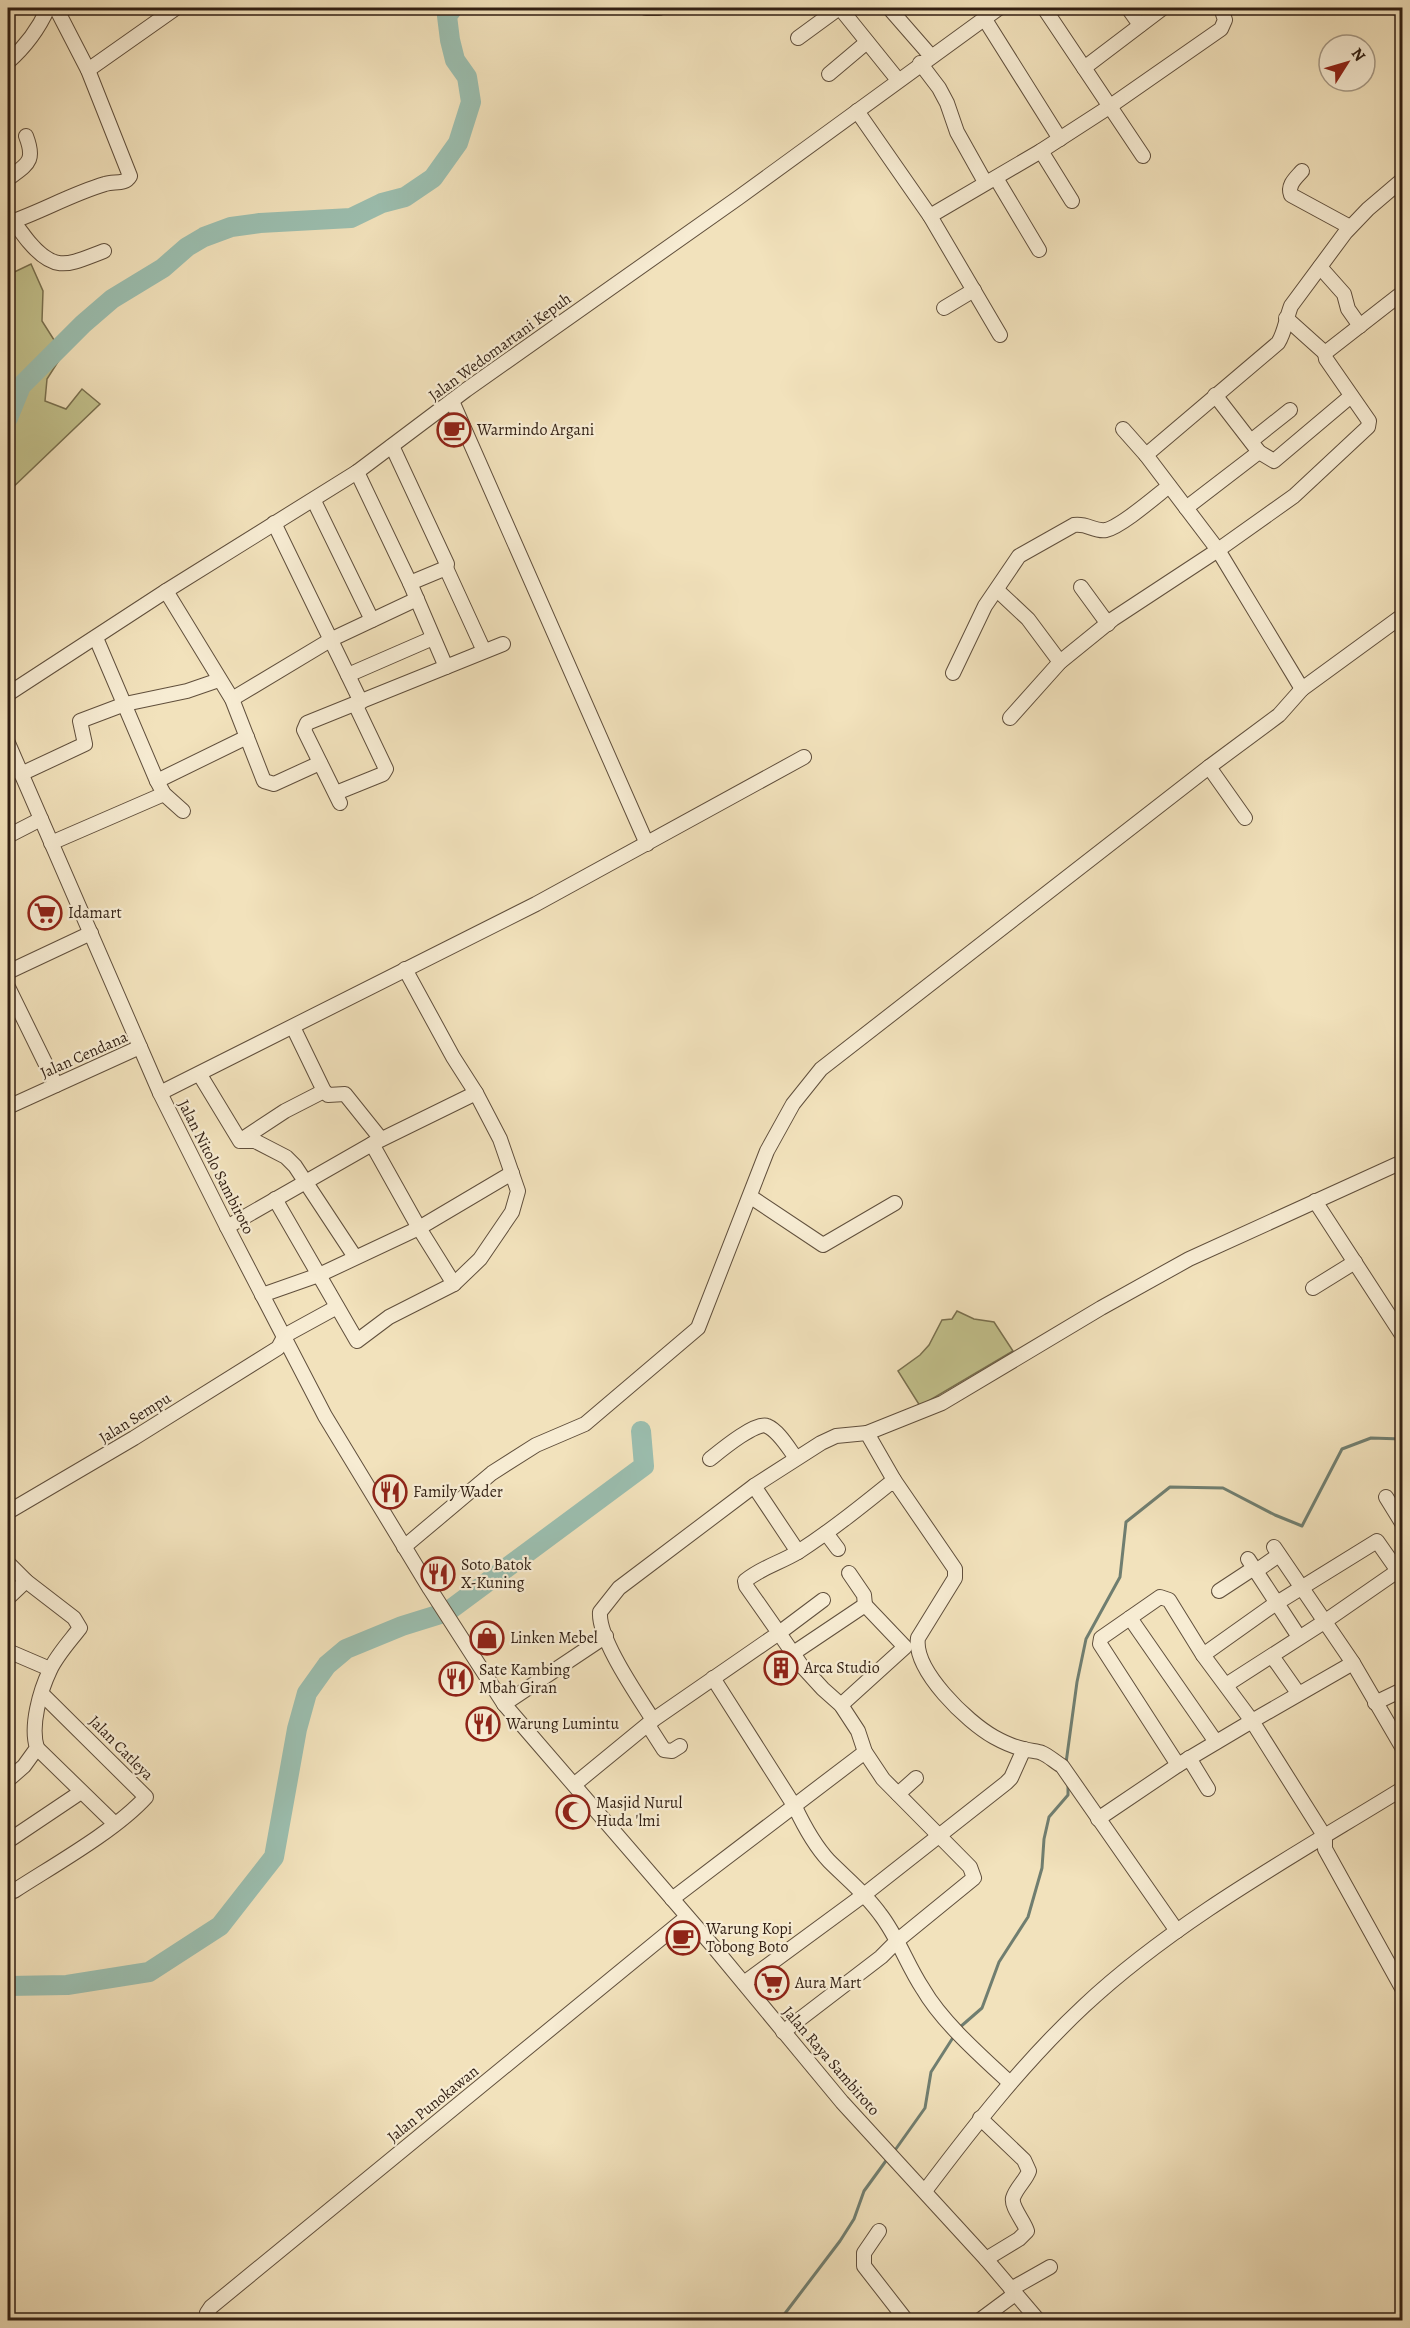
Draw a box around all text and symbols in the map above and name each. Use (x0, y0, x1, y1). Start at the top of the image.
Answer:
north arrow (1317, 33, 1377, 93)
text: N (1346, 43, 1371, 66)
street label: Jalan Wedomartani Kepuh (424, 287, 576, 406)
cafe icon: Warmindo Argani (436, 412, 472, 448)
place label: Warmindo Argani (476, 419, 594, 441)
supermarket icon: Idamart (27, 895, 63, 931)
place label: Idamart (68, 902, 122, 924)
street label: Jalan Cendana (37, 1026, 132, 1084)
street label: Jalan Nitolo Sambiroto (173, 1096, 260, 1238)
street label: Jalan Sempu (95, 1387, 176, 1449)
restaurant icon: Family Wader (372, 1474, 408, 1510)
place label: Family Wader (413, 1481, 503, 1503)
place label: Soto Batok X-Kuning (461, 1554, 532, 1594)
restaurant icon: Soto Batok X-Kuning (420, 1556, 456, 1592)
shop icon: Linken Mebel (469, 1620, 505, 1656)
place label: Linken Mebel (510, 1627, 598, 1649)
building icon: Arca Studio (763, 1650, 799, 1686)
place label: Arca Studio (803, 1657, 880, 1679)
place label: Sate Kambing Mbah Giran (479, 1659, 570, 1699)
restaurant icon: Sate Kambing Mbah Giran (438, 1661, 474, 1697)
restaurant icon: Warung Lumintu (465, 1706, 501, 1742)
street label: Jalan Catleya (84, 1711, 159, 1786)
place label: Warung Lumintu (505, 1713, 619, 1735)
place label: Masjid Nurul Huda 'lmi (596, 1792, 682, 1832)
mosque icon: Masjid Nurul Huda 'lmi (555, 1794, 591, 1830)
place label: Warung Kopi Tobong Boto (705, 1918, 792, 1958)
cafe icon: Warung Kopi Tobong Boto (665, 1920, 701, 1956)
supermarket icon: Aura Mart (754, 1965, 790, 2001)
place label: Aura Mart (794, 1972, 862, 1994)
street label: Jalan Raya Sambiroto (777, 2002, 885, 2120)
street label: Jalan Punokawan (383, 2060, 484, 2148)

